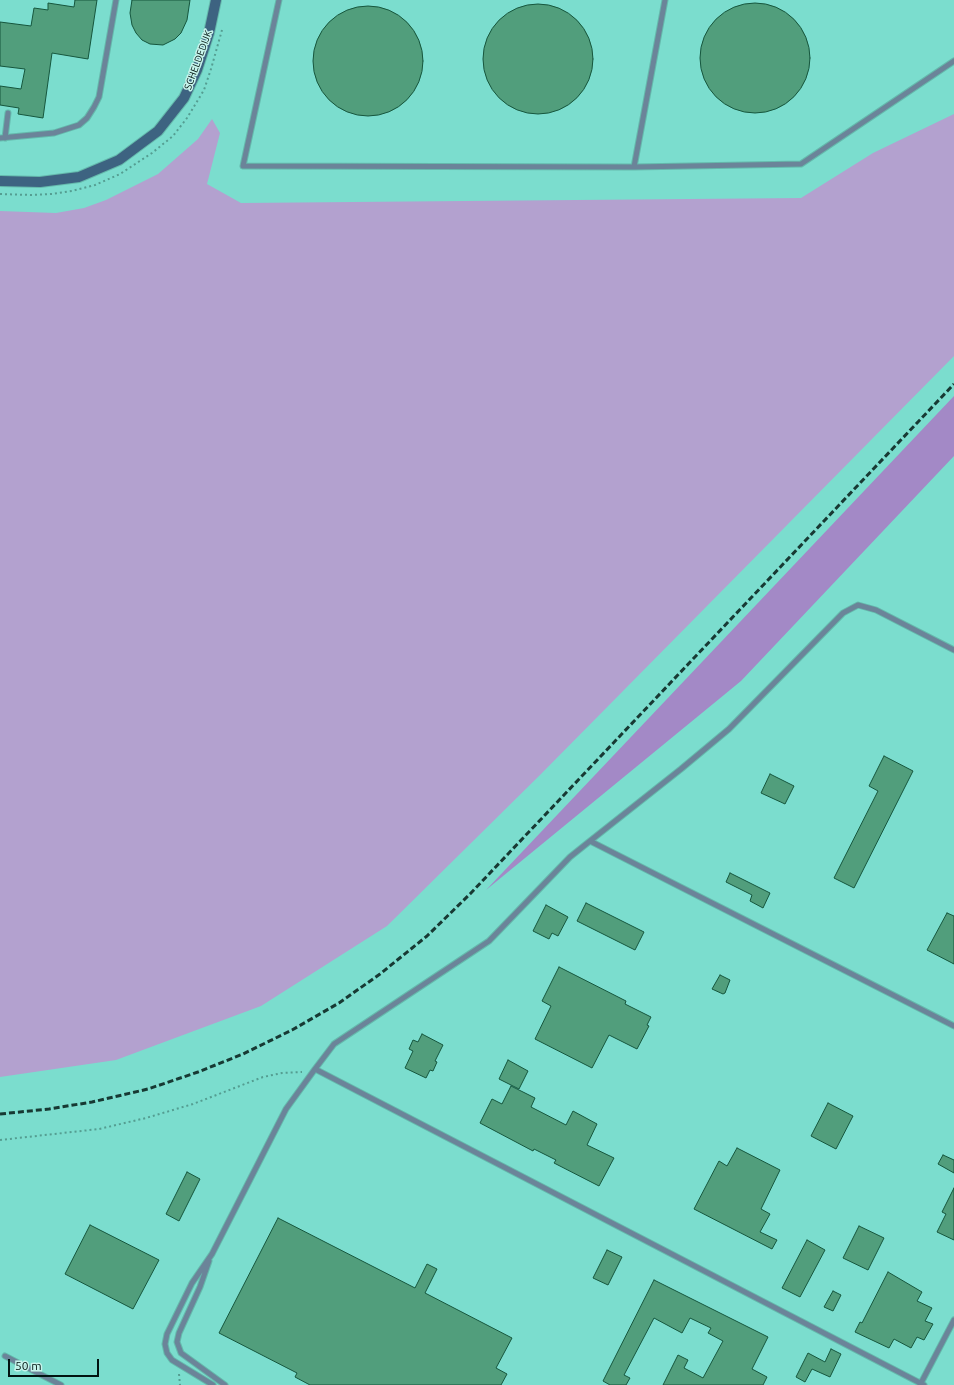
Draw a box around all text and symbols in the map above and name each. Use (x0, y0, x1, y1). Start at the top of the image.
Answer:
street label: SCHELDEDIJK (182, 29, 214, 91)
scale bar (10, 1351, 101, 1377)
text: 50 m (15, 1359, 42, 1372)

